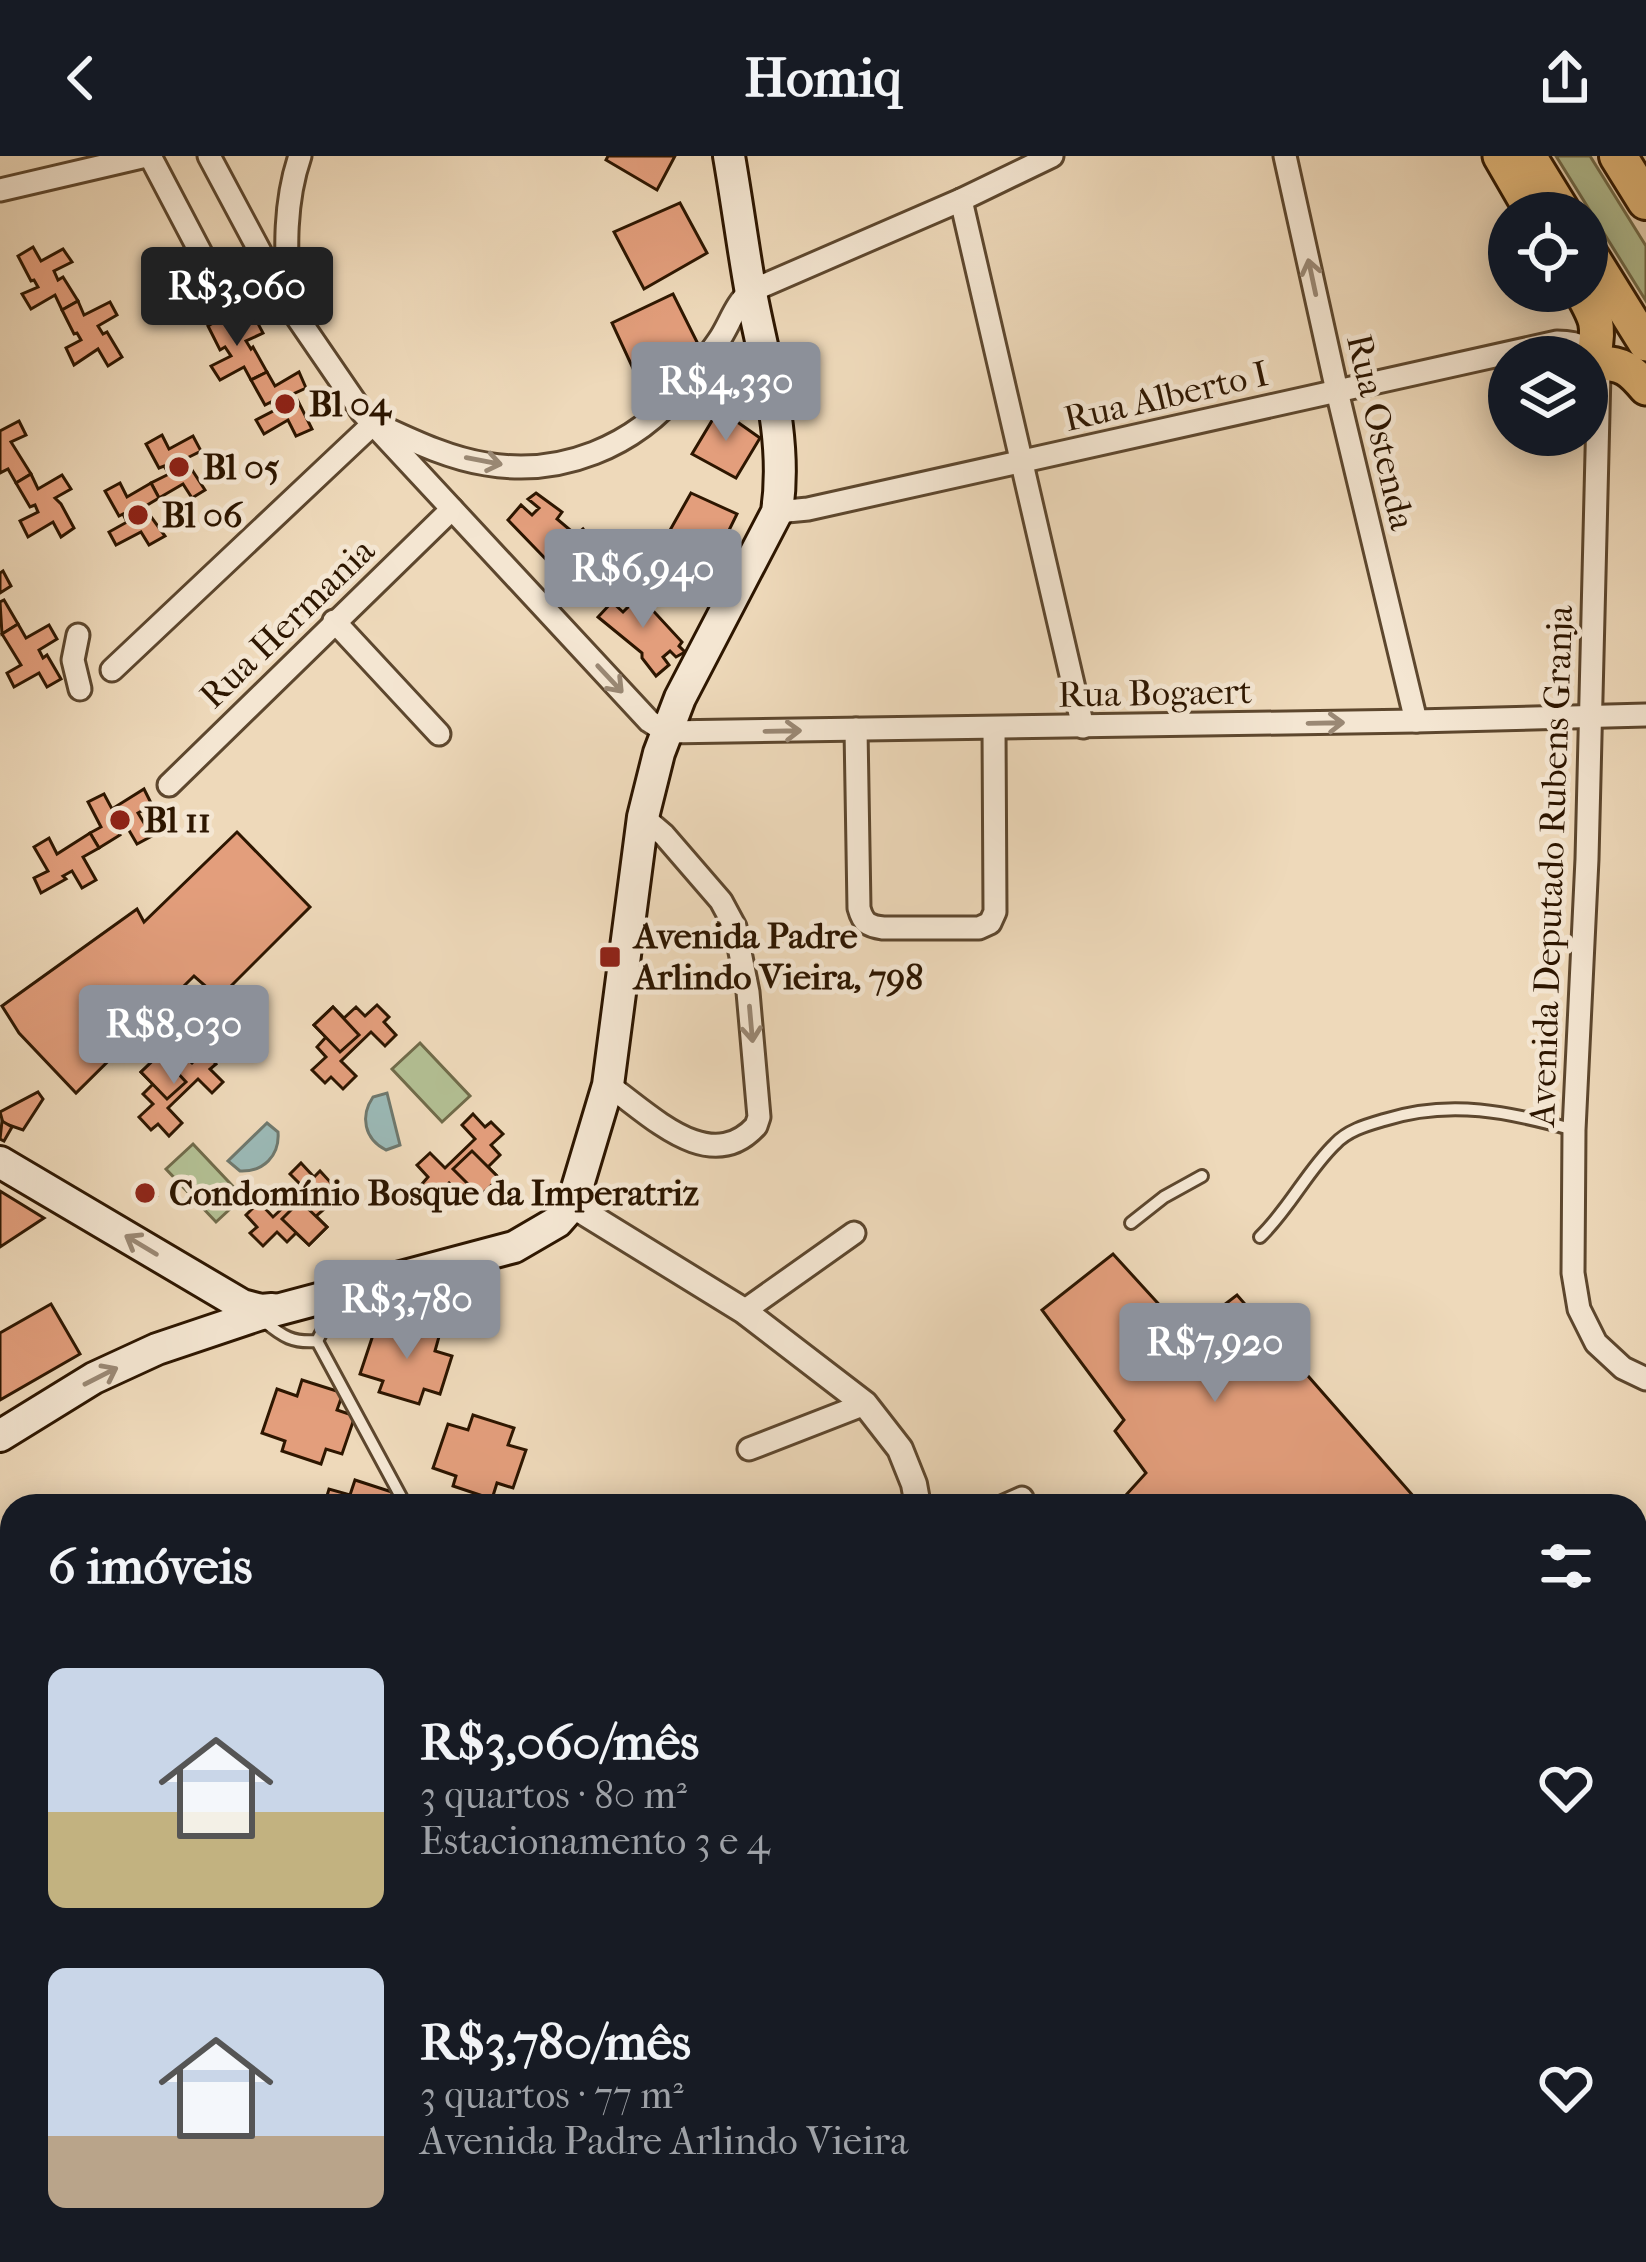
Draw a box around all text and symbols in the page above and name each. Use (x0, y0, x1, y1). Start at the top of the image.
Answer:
icon: back (48, 45, 114, 111)
icon: share (1532, 45, 1598, 111)
text: Homiq (744, 47, 902, 110)
map controls (1488, 192, 1608, 456)
button: locate (1488, 192, 1608, 312)
pin: R$3,060 (126, 247, 348, 349)
one-way arrow (1300, 258, 1323, 296)
text: R$3,060 (168, 263, 306, 309)
street label: Rua Ostenda (1338, 330, 1424, 534)
button: layers (1488, 336, 1608, 456)
pin: R$4,330 (615, 342, 837, 444)
street label: Rua Alberto I (1060, 352, 1272, 440)
text: R$4,330 (658, 358, 794, 404)
place label: Bl 04 (309, 383, 393, 426)
marker: Bl 04 (272, 391, 298, 417)
place label: Bl 05 (203, 446, 280, 488)
one-way arrow (463, 451, 502, 474)
marker: Bl 05 (166, 454, 192, 480)
place label: Bl 06 (162, 494, 244, 536)
marker: Bl 06 (125, 502, 151, 528)
street label: Rua Hermania (191, 529, 383, 717)
pin: R$6,940 (532, 529, 754, 631)
text: R$6,940 (572, 545, 714, 591)
street label: Avenida Deputado Rubens Granja (1521, 604, 1581, 1129)
one-way arrow (595, 663, 624, 693)
street label: Rua Bogaert (1058, 670, 1252, 716)
one-way arrow (1306, 712, 1345, 734)
one-way arrow (763, 719, 802, 742)
place label: Bl 11 (144, 799, 211, 841)
marker: Bl 11 (107, 807, 133, 833)
place label: Avenida Padre Arlindo Vieira, 798 (632, 915, 923, 998)
marker: Avenida Padre Arlindo Vieira, 798 (597, 944, 623, 970)
pin: R$8,030 (63, 985, 285, 1087)
text: R$8,030 (106, 1001, 242, 1047)
one-way arrow (740, 1004, 763, 1043)
place label: Condomínio Bosque da Imperatriz (169, 1172, 699, 1214)
marker: Condomínio Bosque da Imperatriz (132, 1180, 158, 1206)
one-way arrow (125, 1233, 159, 1257)
pin: R$3,780 (296, 1260, 518, 1362)
text: R$3,780 (341, 1276, 473, 1322)
pin: R$7,920 (1104, 1303, 1326, 1405)
text: R$7,920 (1146, 1319, 1284, 1365)
one-way arrow (82, 1363, 118, 1386)
icon: filters (1533, 1533, 1599, 1599)
text: 6 imóveis (48, 1536, 252, 1596)
text: R$3,060/mês (420, 1712, 699, 1772)
icon: home (144, 1716, 288, 1860)
icon: heart (1533, 1755, 1599, 1821)
text: 3 quartos · 80 m² (420, 1772, 687, 1818)
text: Estacionamento 3 e 4 (420, 1818, 770, 1864)
text: R$3,780/mês (420, 2012, 691, 2072)
icon: home (144, 2016, 288, 2160)
icon: heart (1533, 2055, 1599, 2121)
text: 3 quartos · 77 m² (420, 2072, 684, 2118)
text: Avenida Padre Arlindo Vieira (420, 2118, 908, 2164)

